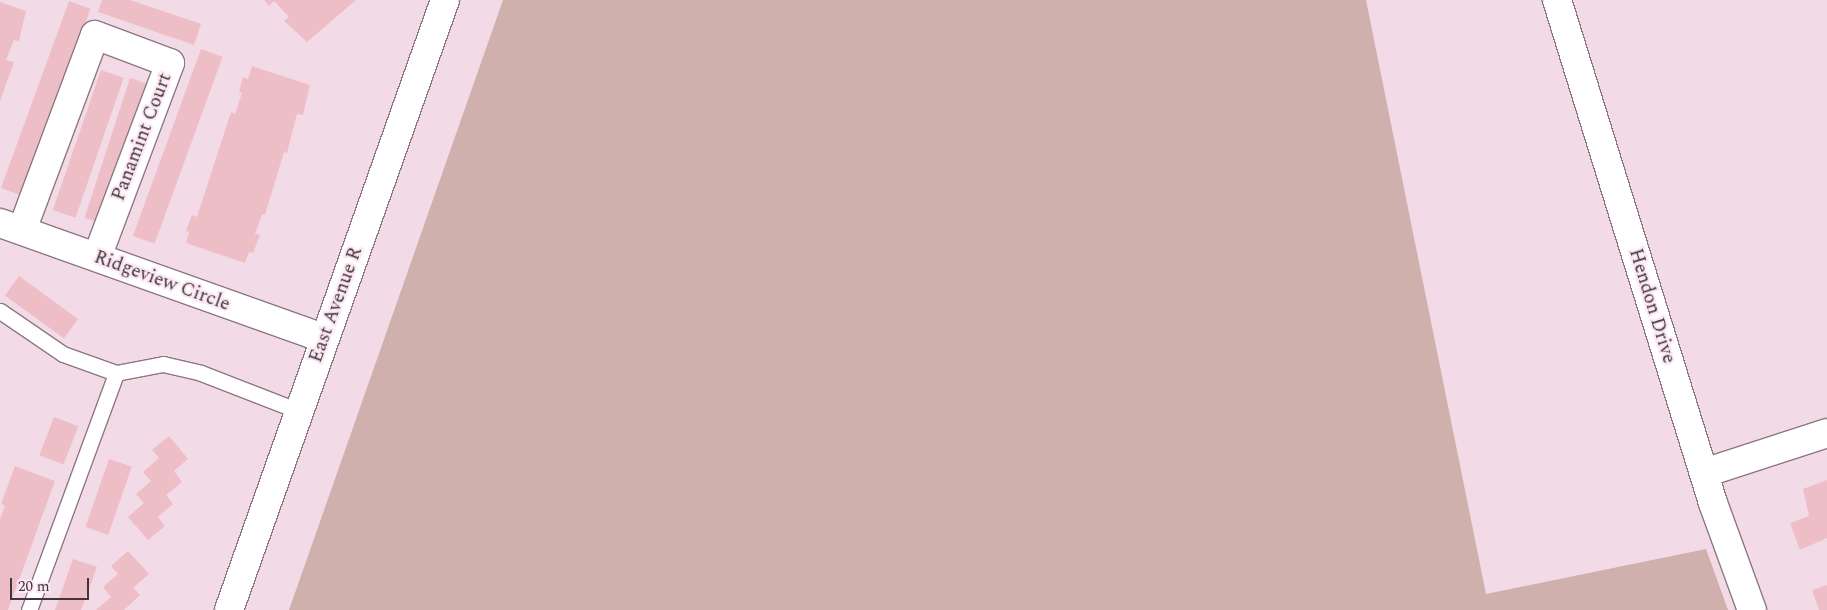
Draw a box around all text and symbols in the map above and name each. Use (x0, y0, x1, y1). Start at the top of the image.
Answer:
street label: Panamint Court (107, 70, 177, 204)
street label: East Avenue R (305, 244, 367, 366)
street label: Ridgeview Circle (91, 246, 233, 316)
street label: Hendon Drive (1624, 246, 1680, 366)
scale bar (12, 568, 91, 600)
text: 20 m (18, 575, 50, 598)

